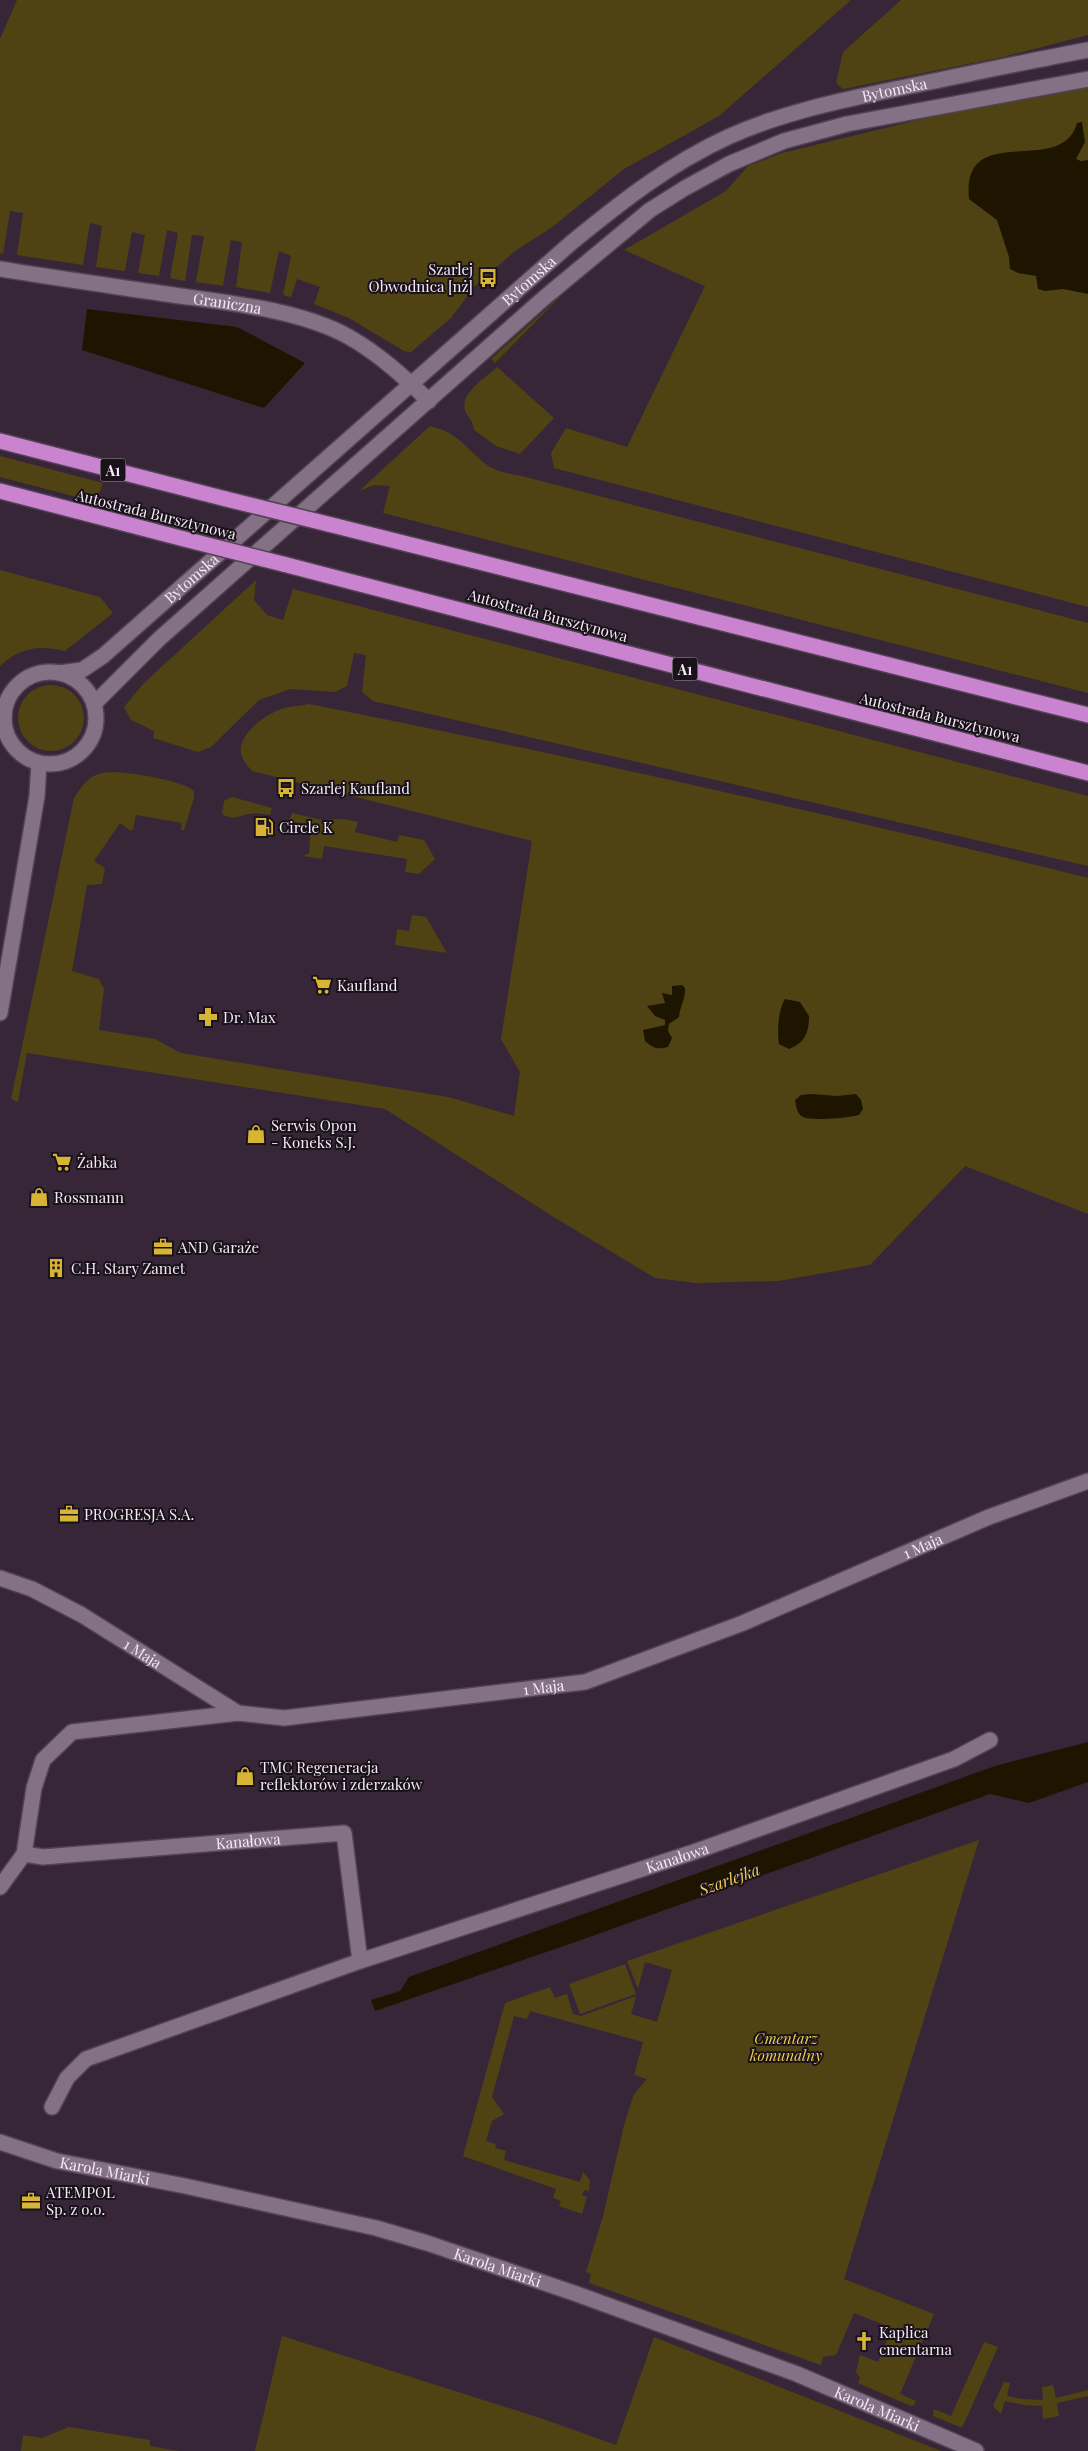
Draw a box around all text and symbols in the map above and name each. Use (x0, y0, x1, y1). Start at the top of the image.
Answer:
street label: Bytomska (860, 73, 929, 106)
street label: Bytomska (497, 251, 560, 310)
place label: Szarlej Obwodnica [nż] (369, 259, 473, 296)
bus stop icon: Szarlej Obwodnica [nż] (477, 267, 499, 289)
street label: Graniczna (192, 288, 264, 318)
road number: A1 (100, 458, 126, 482)
street label: Autostrada Bursztynowa (73, 484, 239, 544)
street label: Bytomska (160, 549, 223, 608)
street label: Autostrada Bursztynowa (465, 584, 631, 646)
road number: A1 (672, 658, 698, 681)
street label: Autostrada Bursztynowa (857, 687, 1023, 747)
bus stop icon: Szarlej Kaufland (275, 777, 297, 799)
place label: Szarlej Kaufland (301, 778, 410, 798)
fuel station icon: Circle K (253, 816, 275, 838)
place label: Circle K (279, 817, 333, 837)
supermarket icon: Kaufland (311, 974, 333, 996)
place label: Kaufland (337, 975, 398, 995)
pharmacy icon: Dr. Max (197, 1006, 219, 1028)
place label: Dr. Max (223, 1007, 276, 1027)
place label: Serwis Opon - Koneks S.J. (271, 1115, 357, 1152)
shop icon: Serwis Opon - Koneks S.J. (245, 1123, 267, 1145)
supermarket icon: Żabka (51, 1151, 73, 1173)
place label: Żabka (77, 1152, 118, 1172)
shop icon: Rossmann (28, 1186, 50, 1208)
place label: Rossmann (54, 1187, 124, 1207)
office icon: AND Garaże (152, 1236, 174, 1258)
place label: AND Garaże (177, 1237, 259, 1257)
building icon: C.H. Stary Zamet (45, 1257, 67, 1279)
place label: C.H. Stary Zamet (71, 1258, 186, 1278)
office icon: PROGRESJA S.A. (58, 1503, 80, 1525)
place label: PROGRESJA S.A. (84, 1504, 194, 1524)
street label: 1 Maja (900, 1528, 946, 1563)
street label: 1 Maja (120, 1634, 166, 1673)
street label: 1 Maja (522, 1675, 566, 1699)
place label: TMC Regeneracja reflektorów i zderzaków (260, 1757, 423, 1794)
shop icon: TMC Regeneracja reflektorów i zderzaków (234, 1765, 256, 1787)
street label: Kanałowa (215, 1828, 282, 1853)
street label: Kanałowa (643, 1837, 712, 1877)
water label: Szarlejka (695, 1858, 762, 1900)
park label: Cmentarz komunalny (749, 2028, 822, 2065)
street label: Karola Miarki (58, 2152, 152, 2189)
place label: ATEMPOL Sp. z o.o. (45, 2182, 115, 2219)
office icon: ATEMPOL Sp. z o.o. (20, 2190, 42, 2212)
street label: Karola Miarki (451, 2243, 545, 2291)
place label: Kaplica cmentarna (879, 2322, 953, 2359)
church icon: Kaplica cmentarna (853, 2330, 875, 2352)
street label: Karola Miarki (831, 2381, 924, 2436)

